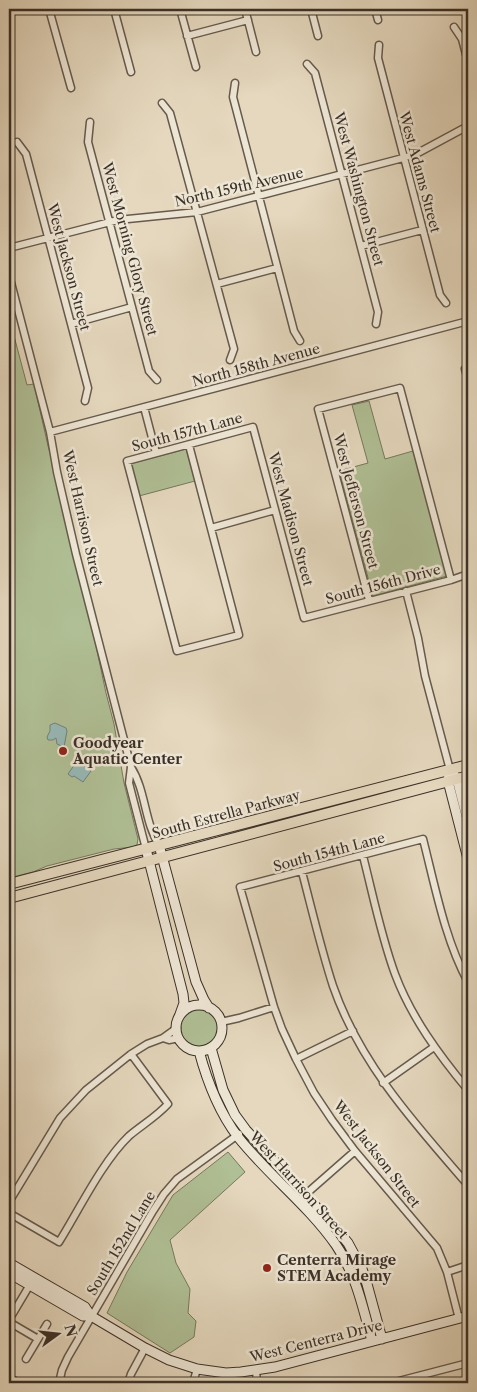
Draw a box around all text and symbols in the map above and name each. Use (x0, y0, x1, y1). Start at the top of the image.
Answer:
street label: West Adams Street (395, 108, 445, 235)
street label: West Washington Street (330, 109, 388, 268)
street label: West Morning Glory Street (98, 159, 162, 338)
street label: North 159th Avenue (173, 163, 305, 211)
street label: West Jackson Street (43, 200, 95, 333)
street label: North 158th Avenue (190, 339, 322, 391)
street label: South 157th Lane (130, 409, 245, 455)
street label: West Jefferson Street (329, 430, 383, 571)
street label: West Harrison Street (58, 447, 107, 588)
street label: West Madison Street (264, 449, 318, 588)
street label: South 156th Drive (323, 560, 443, 608)
place label: Goodyear Aquatic Center (72, 734, 182, 768)
marker: Goodyear Aquatic Center (57, 745, 69, 757)
street label: South Estrella Parkway (150, 786, 302, 842)
street label: South 154th Lane (271, 828, 387, 876)
street label: West Jackson Street (329, 1096, 424, 1211)
street label: West Harrison Street (245, 1127, 352, 1243)
street label: South 152nd Lane (83, 1187, 159, 1299)
place label: Centerra Mirage STEM Academy (277, 1251, 396, 1285)
marker: Centerra Mirage STEM Academy (261, 1262, 273, 1274)
north arrow (32, 1310, 82, 1360)
street label: West Centerra Drive (247, 1316, 384, 1366)
text: N (60, 1322, 81, 1339)

